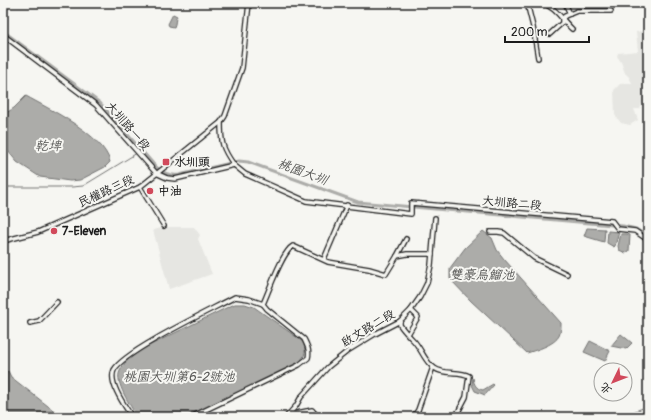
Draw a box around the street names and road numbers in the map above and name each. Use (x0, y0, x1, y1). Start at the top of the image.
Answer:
street label: 大圳路一段 (102, 99, 153, 154)
street label: 民權路三段 (76, 172, 137, 211)
street label: 大圳路二段 (481, 193, 543, 214)
street label: 啟文路二段 (339, 307, 398, 350)

